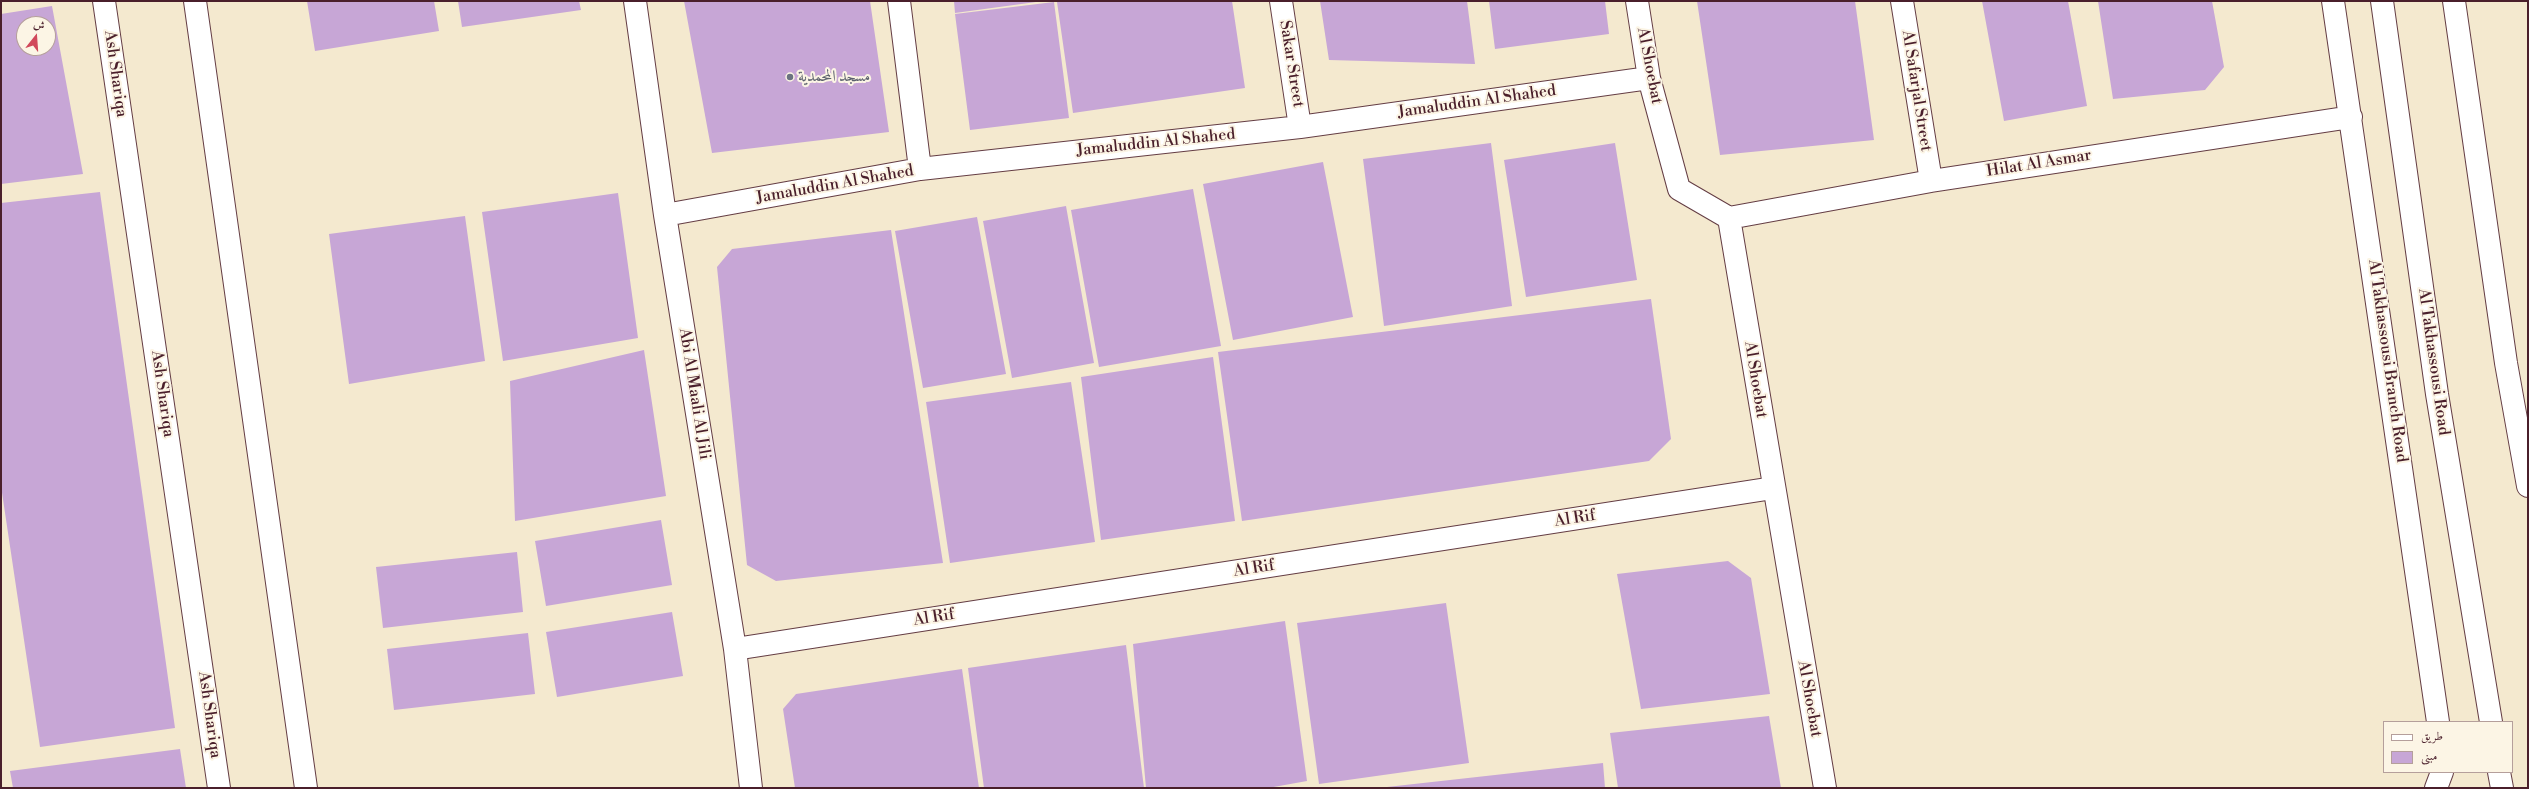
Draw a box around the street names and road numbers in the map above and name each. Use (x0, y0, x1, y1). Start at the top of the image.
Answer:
street label: Sakar Street (1275, 19, 1307, 109)
street label: Al Shoebat (1632, 26, 1666, 106)
street label: Ash Shariqa (99, 29, 131, 119)
street label: Al Safarjal Street (1897, 29, 1935, 153)
street label: Jamaluddin Al Shahed (1397, 81, 1557, 123)
street label: Jamaluddin Al Shahed (1076, 125, 1236, 161)
street label: Hilat Al Asmar (1985, 146, 2093, 182)
street label: Jamaluddin Al Shahed (755, 162, 915, 208)
street label: Al Takhassousi Branch Road (2363, 258, 2411, 464)
street label: Al Takhassousi Road (2413, 287, 2453, 437)
street label: Abi Al Maali Al Jili (674, 327, 714, 461)
street label: Al Shoebat (1739, 340, 1771, 420)
street label: Ash Shariqa (146, 349, 178, 439)
street label: Al Rif (1553, 506, 1597, 532)
street label: Al Rif (1232, 556, 1276, 582)
street label: Al Rif (912, 605, 956, 631)
street label: Al Shoebat (1793, 659, 1825, 739)
street label: Ash Shariqa (193, 670, 225, 760)

